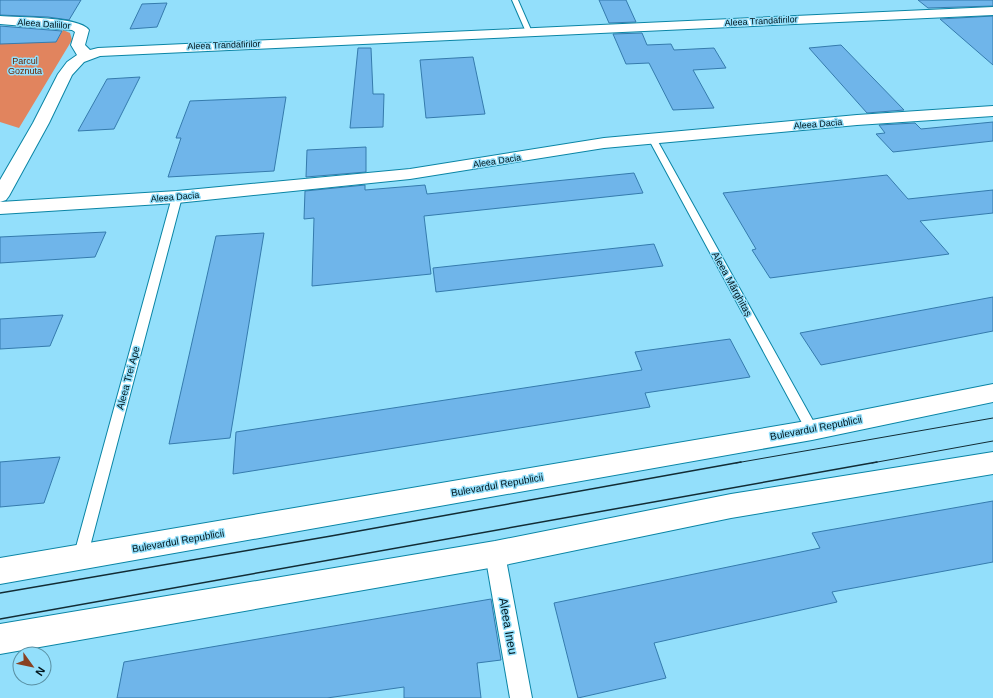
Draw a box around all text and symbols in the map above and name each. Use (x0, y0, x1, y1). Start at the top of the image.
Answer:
street label: Aleea Trandafirilor (724, 14, 798, 28)
street label: Aleea Daliilor (17, 17, 71, 31)
street label: Aleea Trandafirilor (187, 39, 261, 51)
park label: Parcul Goznuta (8, 56, 42, 76)
street label: Aleea Dacia (793, 117, 843, 131)
street label: Aleea Dacia (472, 152, 522, 170)
street label: Aleea Dacia (150, 190, 200, 204)
street label: Aleea Mărghitaș (710, 250, 754, 318)
street label: Aleea Trei Ape (114, 345, 142, 411)
street label: Bulevardul Republicii (769, 414, 863, 442)
street label: Bulevardul Republicii (450, 471, 544, 499)
street label: Bulevardul Republicii (131, 527, 225, 555)
street label: Aleea Ineu (496, 597, 520, 655)
north arrow (12, 646, 52, 686)
text: N (33, 665, 48, 678)

